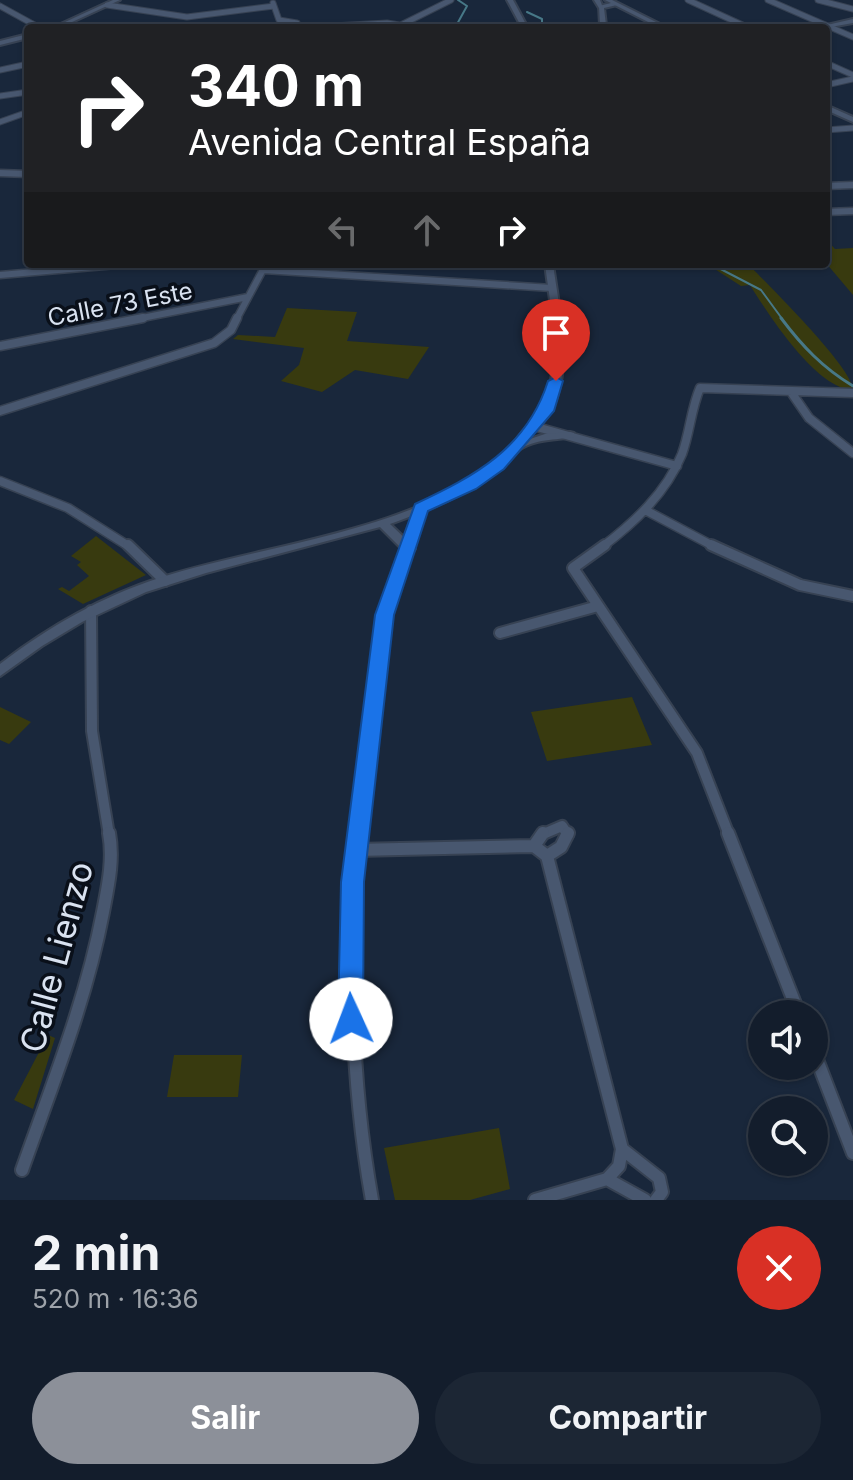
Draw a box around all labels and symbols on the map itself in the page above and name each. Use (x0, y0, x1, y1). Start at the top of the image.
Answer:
street label: Calle 73 Este (45, 276, 195, 332)
pin (522, 299, 590, 381)
street label: Calle Lienzo (11, 857, 101, 1057)
position arrow (309, 977, 393, 1061)

